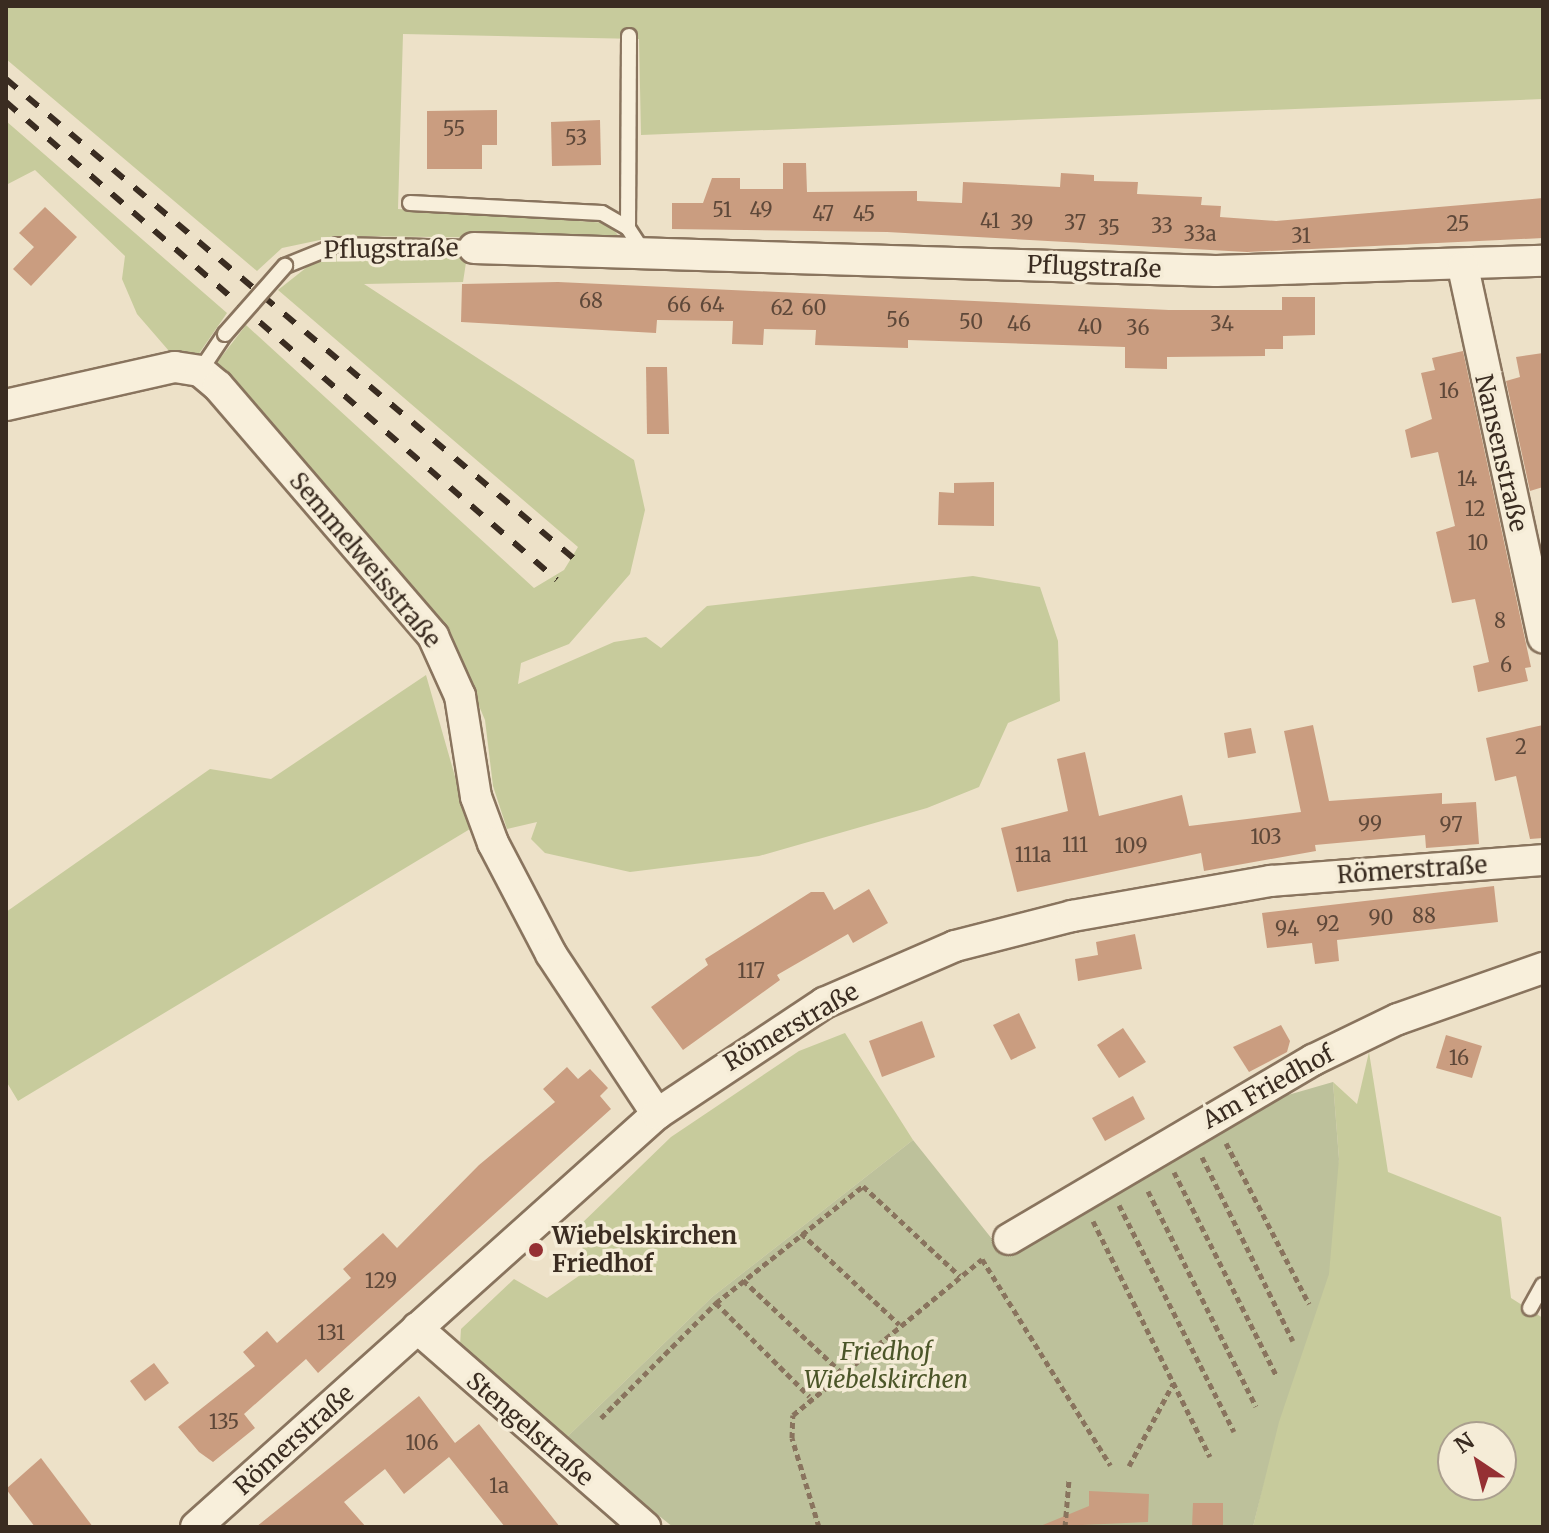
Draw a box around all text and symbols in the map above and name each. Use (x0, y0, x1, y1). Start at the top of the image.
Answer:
house number: 55 (443, 116, 465, 140)
house number: 53 (565, 125, 587, 149)
house number: 51 (712, 197, 732, 221)
house number: 49 (749, 197, 773, 221)
house number: 47 (812, 201, 834, 225)
house number: 45 (853, 201, 875, 225)
house number: 41 (980, 208, 1000, 232)
house number: 39 (1011, 210, 1033, 234)
house number: 37 (1064, 210, 1086, 234)
house number: 25 (1447, 211, 1469, 235)
house number: 33 (1151, 213, 1173, 237)
house number: 35 (1098, 215, 1120, 239)
house number: 33a (1184, 221, 1216, 245)
house number: 31 (1291, 223, 1311, 247)
street label: Pflugstraße (323, 233, 459, 265)
street label: Pflugstraße (1026, 250, 1162, 284)
house number: 68 (579, 288, 603, 312)
house number: 66 (667, 292, 691, 316)
house number: 64 (700, 292, 724, 316)
house number: 62 (770, 295, 794, 319)
house number: 60 (802, 295, 826, 319)
house number: 56 (886, 307, 910, 331)
house number: 50 (959, 309, 983, 333)
house number: 46 (1007, 311, 1031, 335)
house number: 34 (1210, 311, 1234, 335)
house number: 40 (1078, 314, 1102, 338)
house number: 36 (1126, 315, 1150, 339)
street label: Nansenstraße (1469, 372, 1533, 534)
house number: 16 (1439, 378, 1459, 402)
house number: 14 (1457, 466, 1477, 490)
street label: Semmelweisstraße (283, 467, 447, 653)
house number: 12 (1465, 496, 1485, 520)
house number: 10 (1467, 530, 1489, 554)
house number: 8 (1494, 608, 1506, 632)
house number: 6 (1500, 652, 1512, 676)
house number: 2 (1515, 734, 1527, 758)
house number: 99 (1358, 811, 1382, 835)
house number: 97 (1439, 812, 1463, 836)
house number: 103 (1250, 824, 1282, 848)
house number: 111 (1062, 832, 1088, 856)
house number: 109 (1114, 833, 1148, 857)
house number: 111a (1015, 842, 1051, 866)
street label: Römerstraße (1336, 850, 1488, 890)
house number: 88 (1412, 903, 1436, 927)
house number: 90 (1368, 905, 1394, 929)
house number: 92 (1316, 911, 1340, 935)
house number: 94 (1275, 916, 1299, 940)
house number: 117 (737, 958, 765, 982)
street label: Römerstraße (719, 977, 863, 1077)
street label: Am Friedhof (1198, 1039, 1338, 1135)
house number: 16 (1449, 1045, 1469, 1069)
place label: Wiebelskirchen Friedhof (552, 1222, 737, 1278)
marker: Wiebelskirchen Friedhof (527, 1241, 545, 1259)
house number: 129 (365, 1268, 397, 1292)
house number: 131 (317, 1320, 345, 1344)
park label: Friedhof Wiebelskirchen (804, 1338, 968, 1394)
street label: Stengelstraße (461, 1366, 599, 1492)
street label: Römerstraße (228, 1379, 360, 1501)
house number: 135 (209, 1409, 239, 1433)
north arrow (1437, 1421, 1517, 1501)
text: N (1449, 1427, 1480, 1459)
house number: 106 (405, 1430, 439, 1454)
house number: 1a (489, 1473, 509, 1497)

